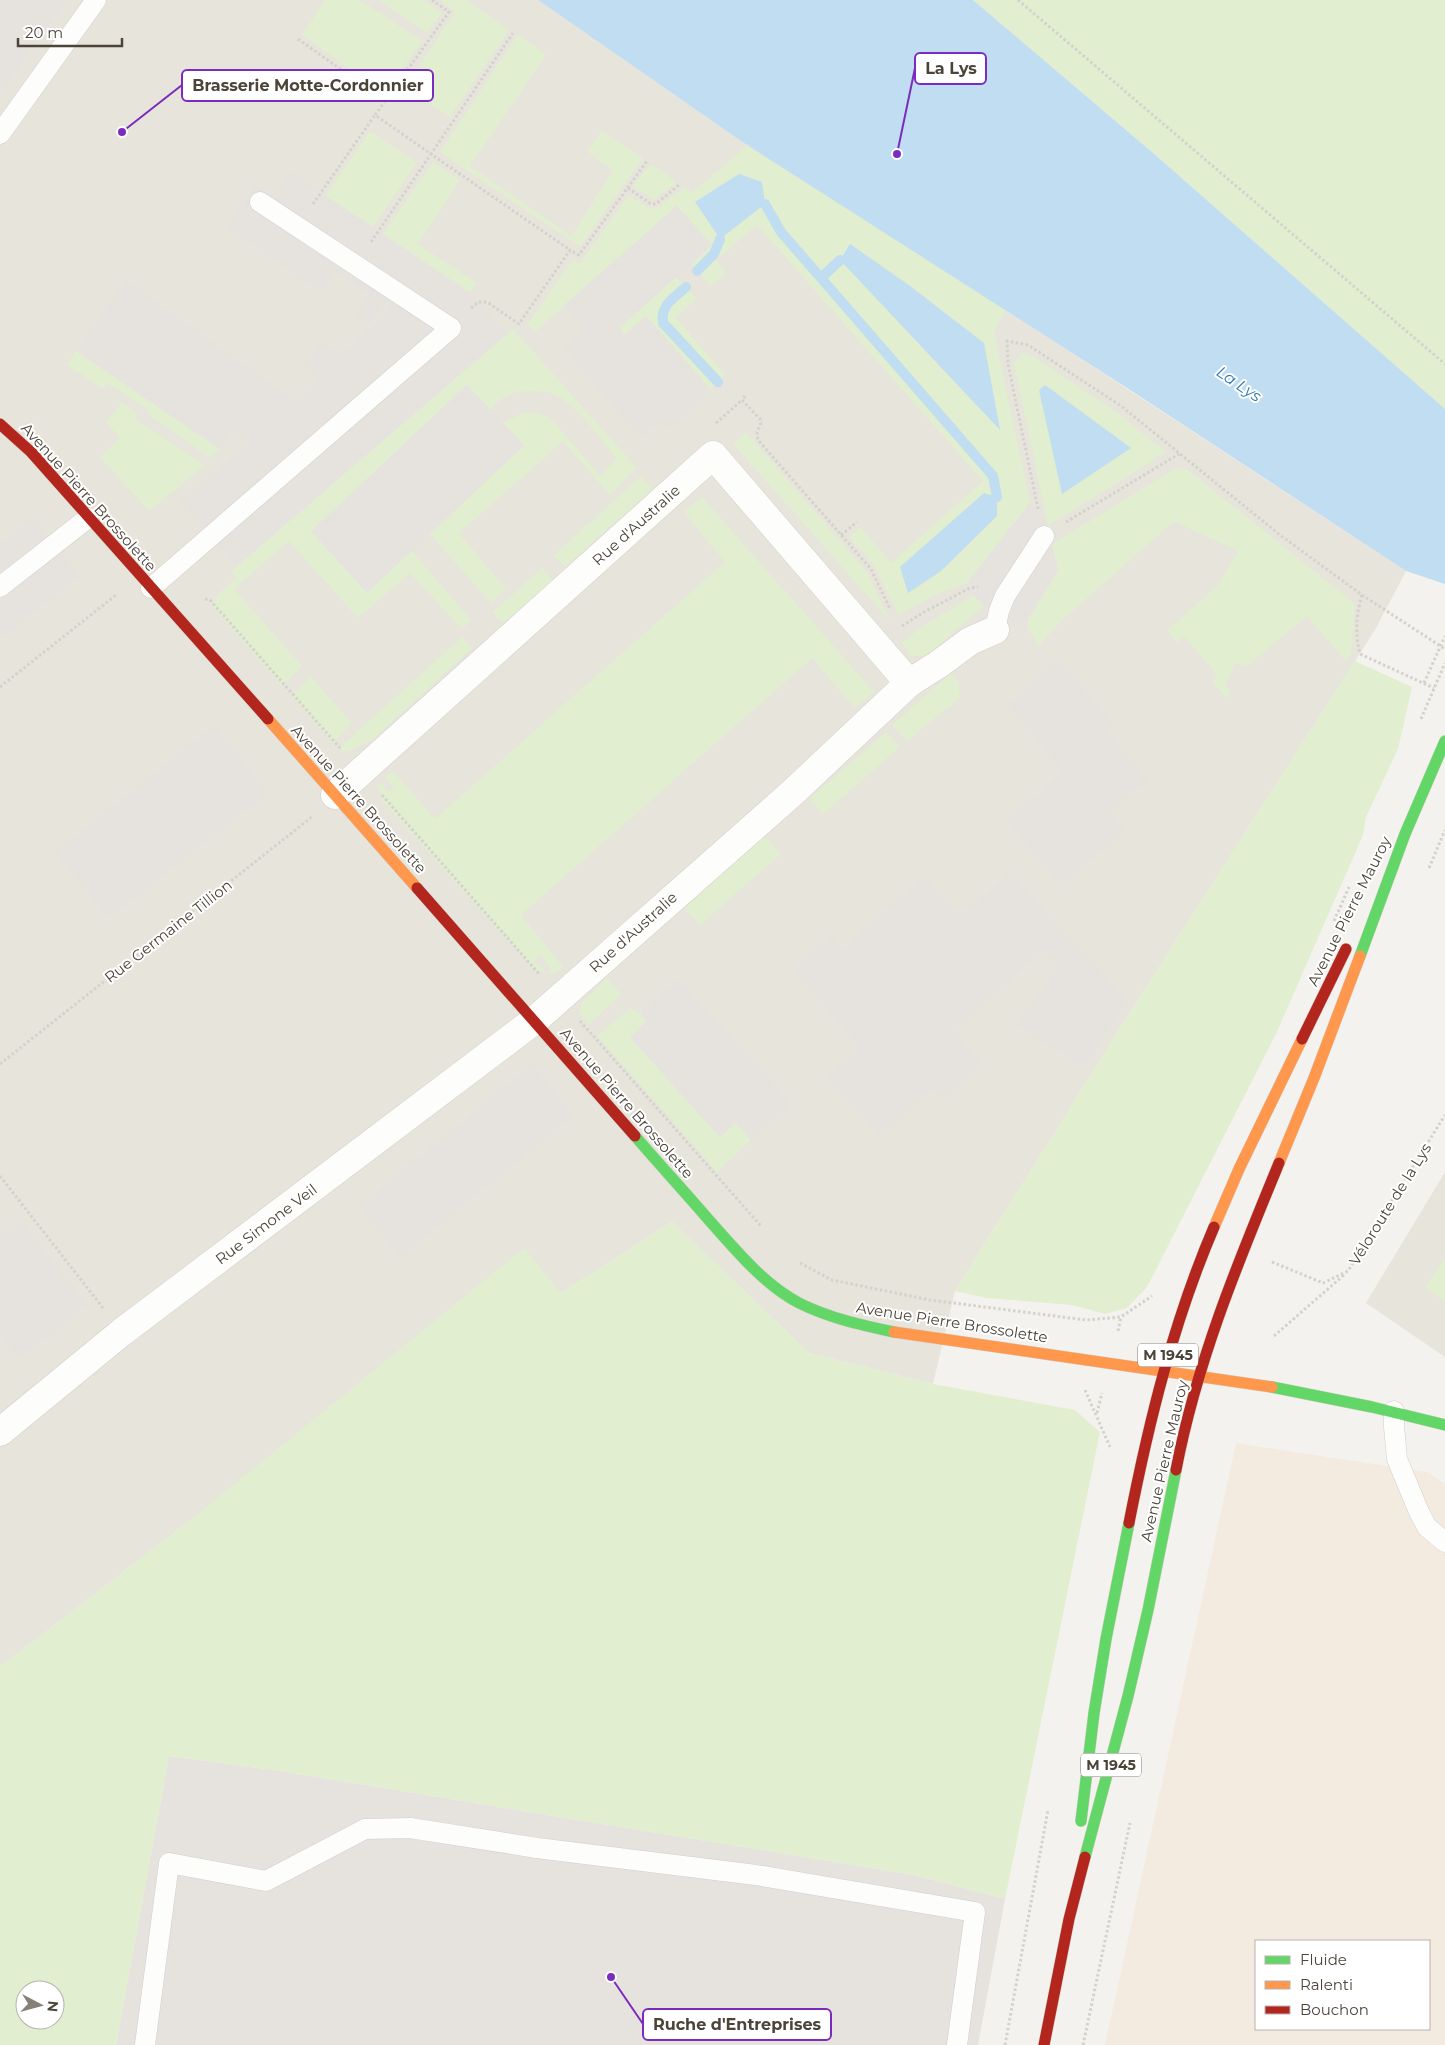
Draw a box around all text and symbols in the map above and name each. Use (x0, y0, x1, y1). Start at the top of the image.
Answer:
scale bar (18, 15, 121, 47)
text: 20 m (25, 23, 63, 42)
callout: La Lys (915, 53, 986, 84)
text: La Lys (925, 59, 977, 78)
callout: Brasserie Motte-Cordonnier (182, 70, 433, 101)
text: Brasserie Motte-Cordonnier (192, 76, 424, 95)
water label: La Lys (1213, 362, 1265, 406)
street label: Avenue Pierre Brossolette (17, 419, 161, 575)
street label: Rue d'Australie (588, 480, 684, 570)
street label: Avenue Pierre Brossolette (287, 721, 431, 877)
street label: Avenue Pierre Mauroy (1303, 832, 1395, 989)
street label: Rue Germaine Tillion (100, 875, 236, 987)
street label: Rue d'Australie (585, 887, 681, 977)
street label: Avenue Pierre Brossolette (556, 1024, 698, 1182)
street label: Véloroute de la Lys (1345, 1139, 1435, 1269)
street label: Rue Simone Veil (211, 1180, 321, 1268)
street label: Avenue Pierre Brossolette (855, 1297, 1049, 1347)
road number: M 1945 (1138, 1344, 1198, 1366)
street label: Avenue Pierre Mauroy (1136, 1377, 1192, 1544)
road number: M 1945 (1081, 1754, 1141, 1776)
legend (1255, 1940, 1430, 2030)
text: Fluide (1300, 1950, 1347, 1969)
text: Ralenti (1300, 1975, 1353, 1994)
north arrow (15, 1980, 65, 2030)
text: N (43, 2000, 62, 2013)
text: Bouchon (1300, 2000, 1369, 2019)
callout: Ruche d'Entreprises (643, 2009, 831, 2040)
text: Ruche d'Entreprises (653, 2015, 822, 2034)

